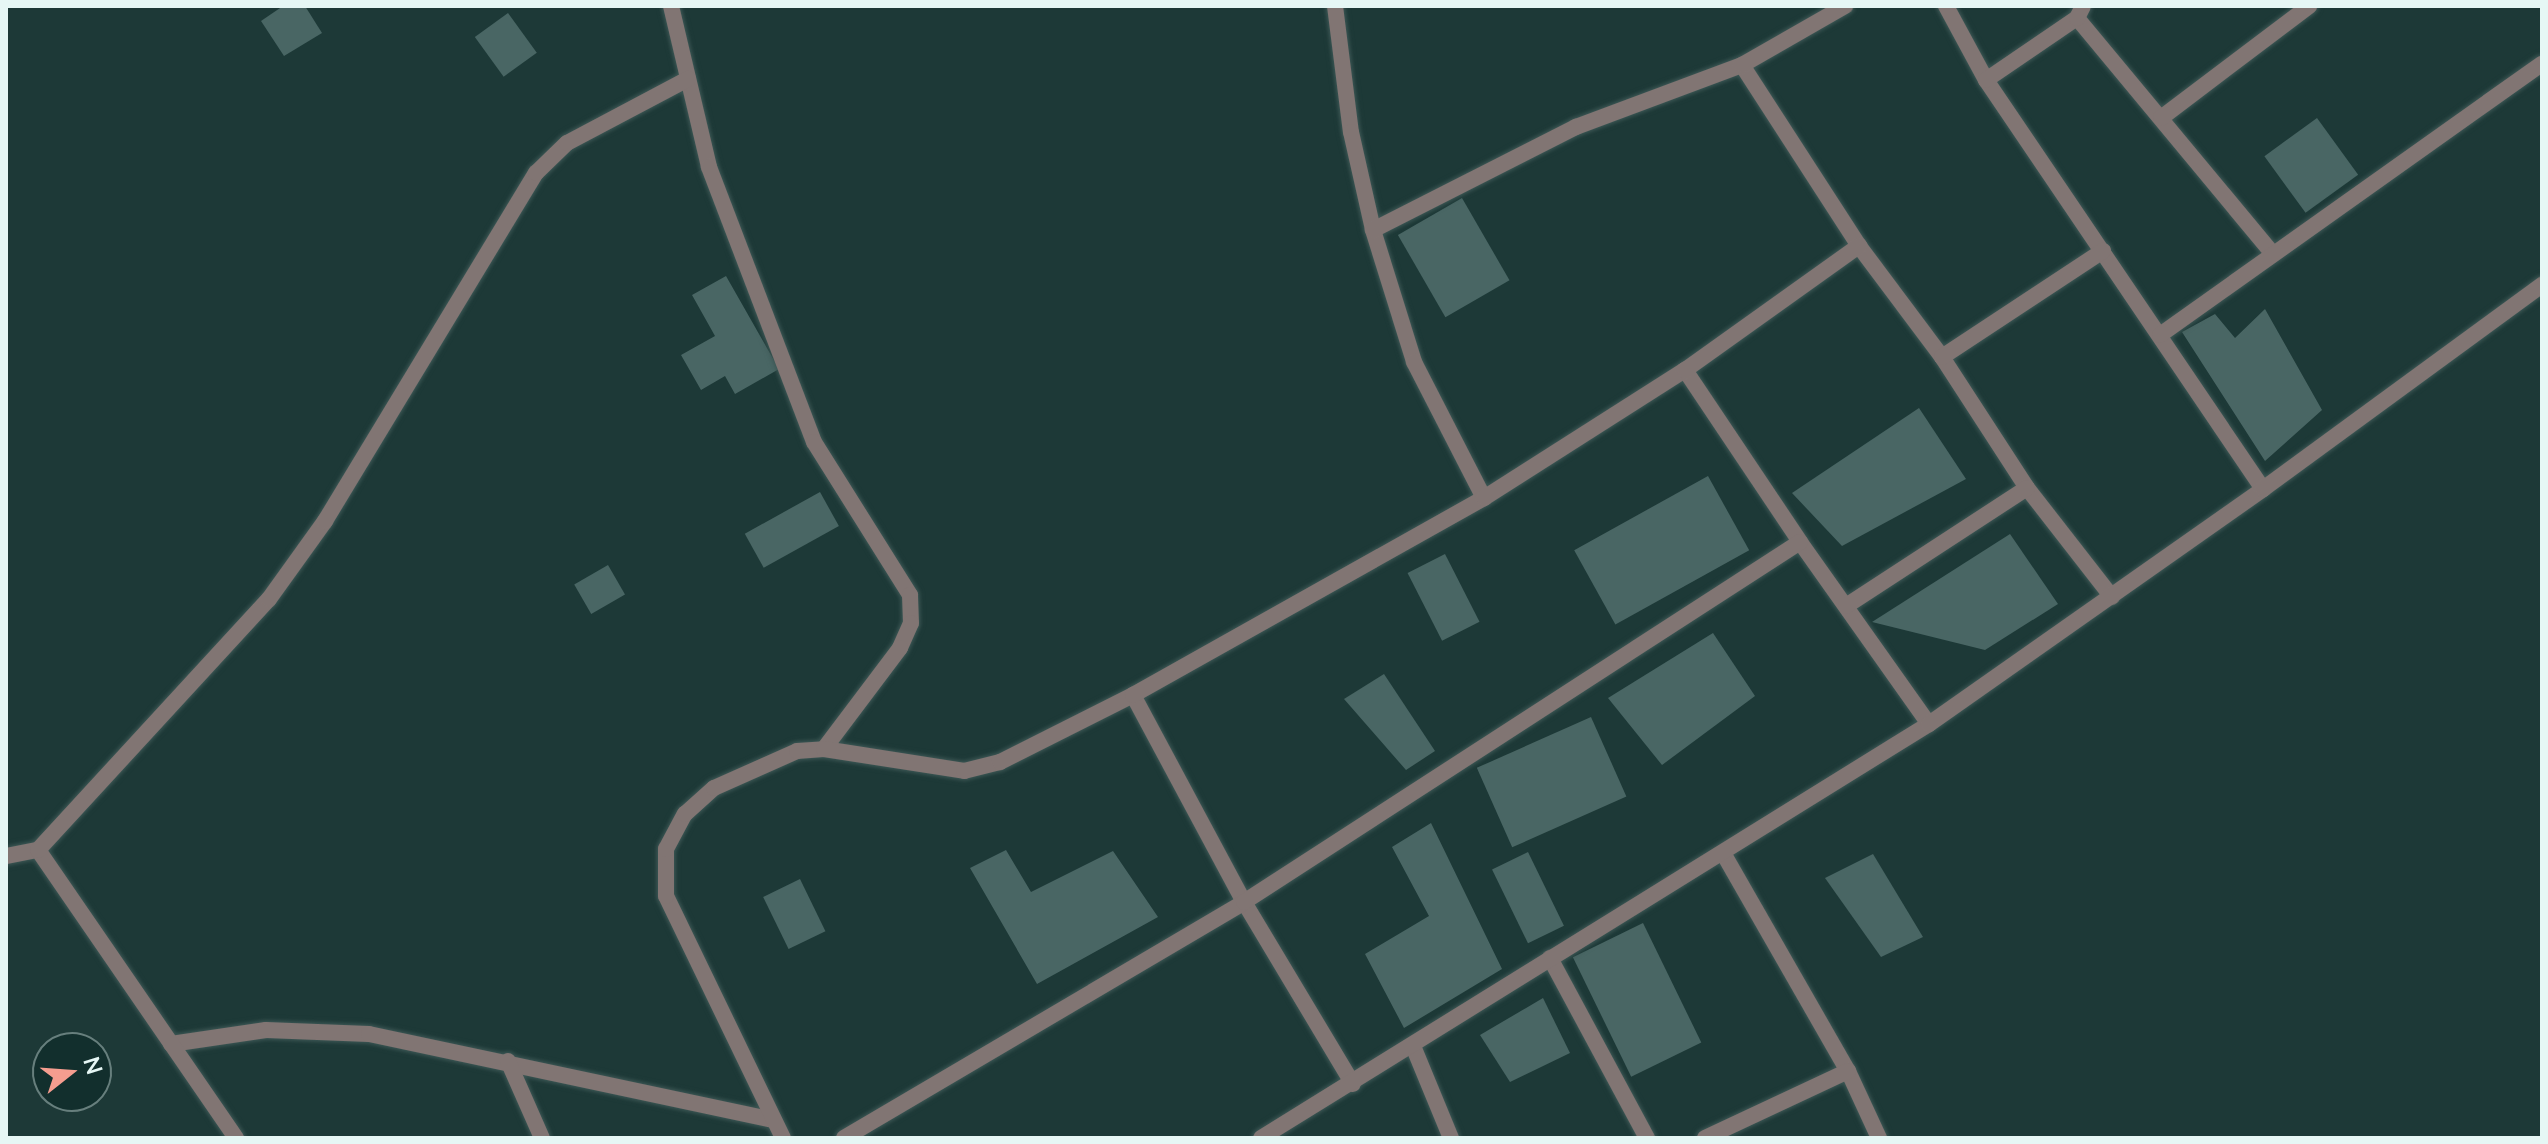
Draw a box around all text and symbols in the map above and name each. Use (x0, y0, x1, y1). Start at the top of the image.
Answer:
north arrow (32, 1032, 112, 1112)
text: N (78, 1053, 109, 1077)

